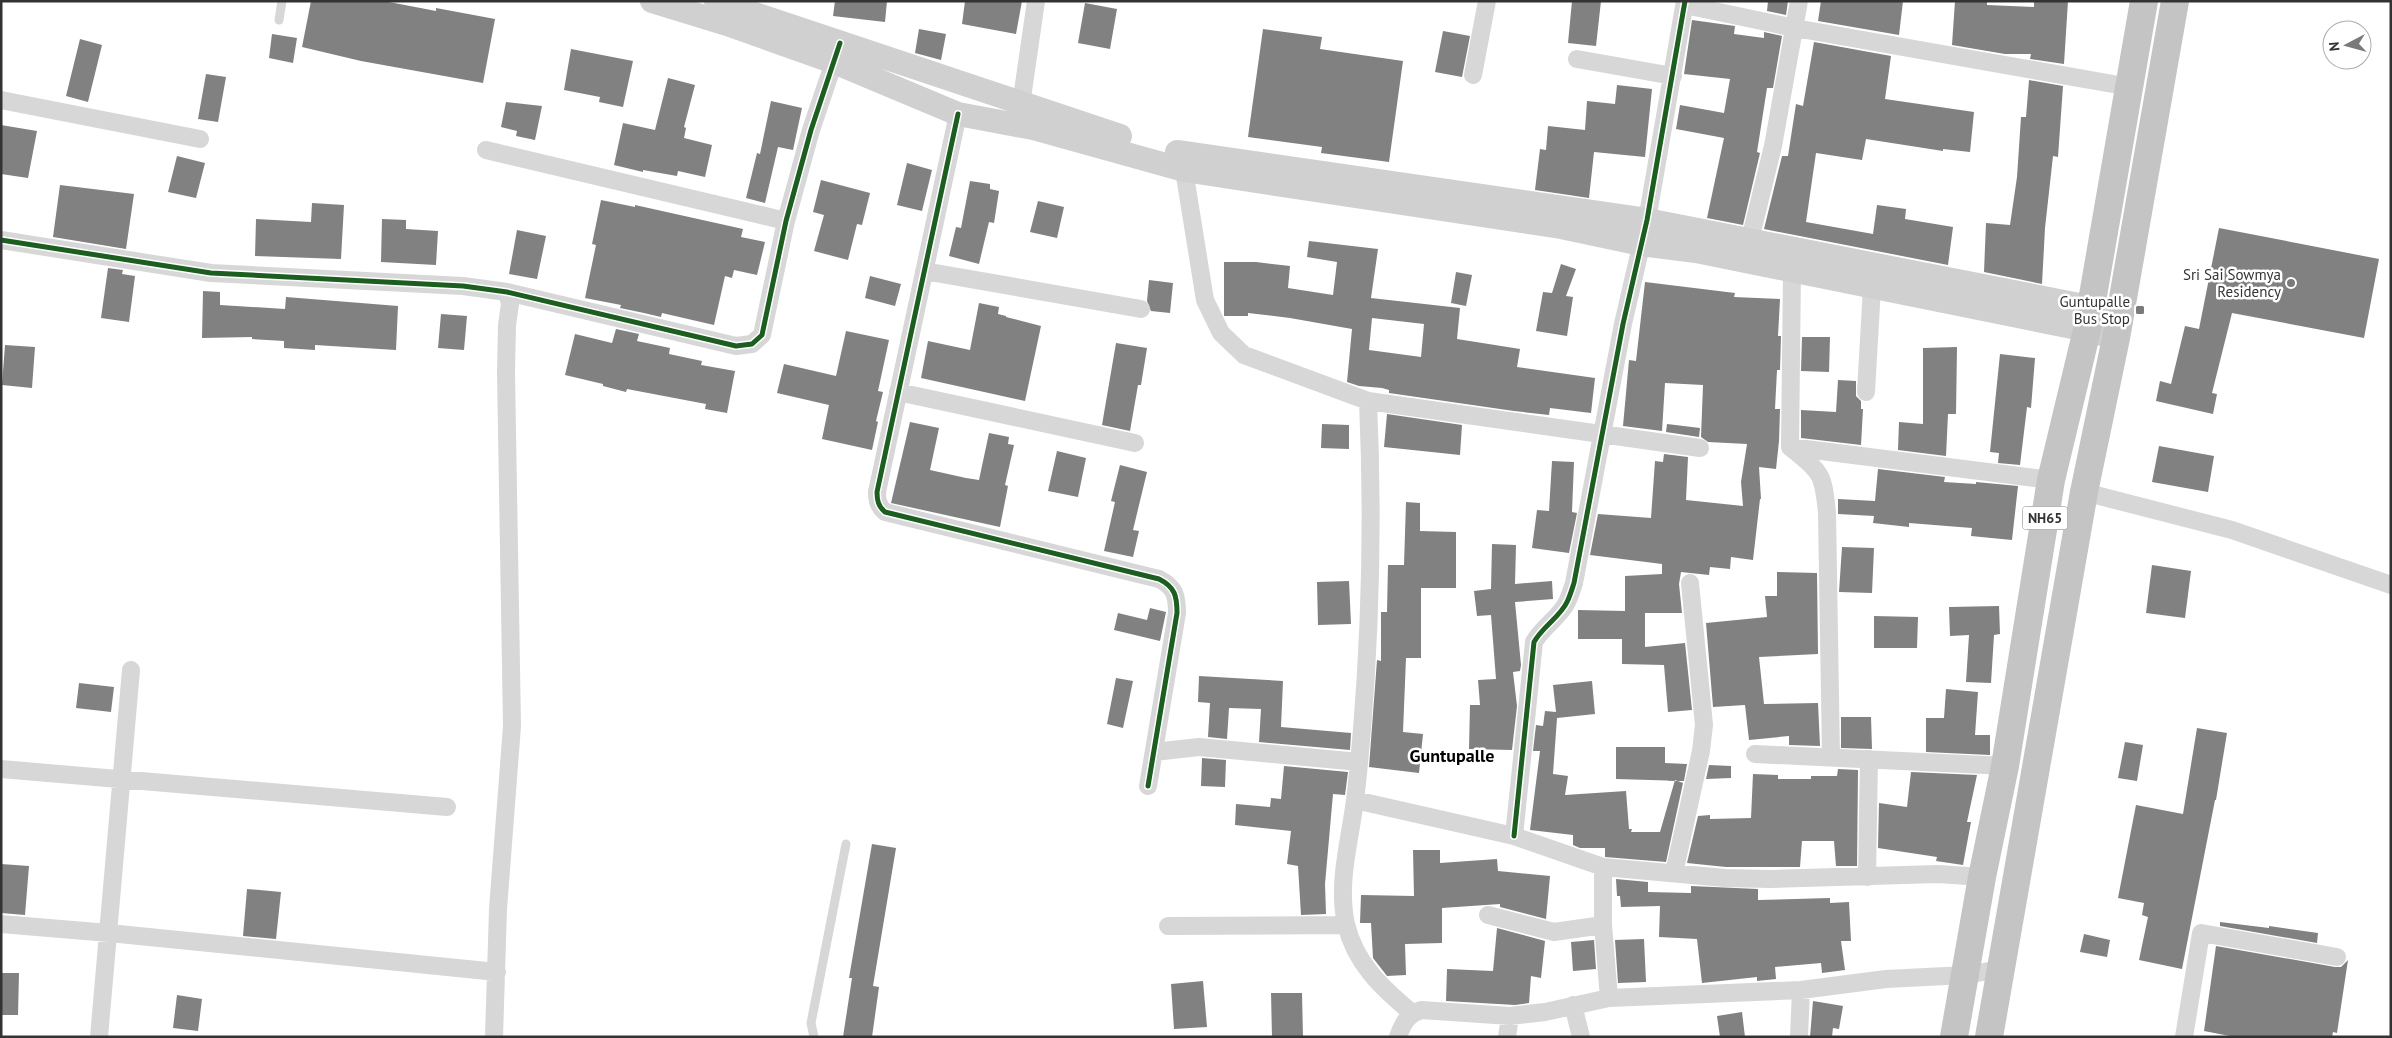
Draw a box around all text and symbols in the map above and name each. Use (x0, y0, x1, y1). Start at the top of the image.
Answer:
north arrow (2322, 20, 2372, 70)
text: N (2325, 41, 2344, 52)
place label: Sri Sai Sowmya Residency (2183, 265, 2281, 301)
marker: Sri Sai Sowmya Residency (2285, 277, 2297, 289)
place label: Guntupalle Bus Stop (2059, 292, 2130, 328)
marker: Guntupalle Bus Stop (2134, 304, 2146, 316)
road number: NH65 (2022, 506, 2068, 530)
district label: Guntupalle (1410, 744, 1494, 767)

